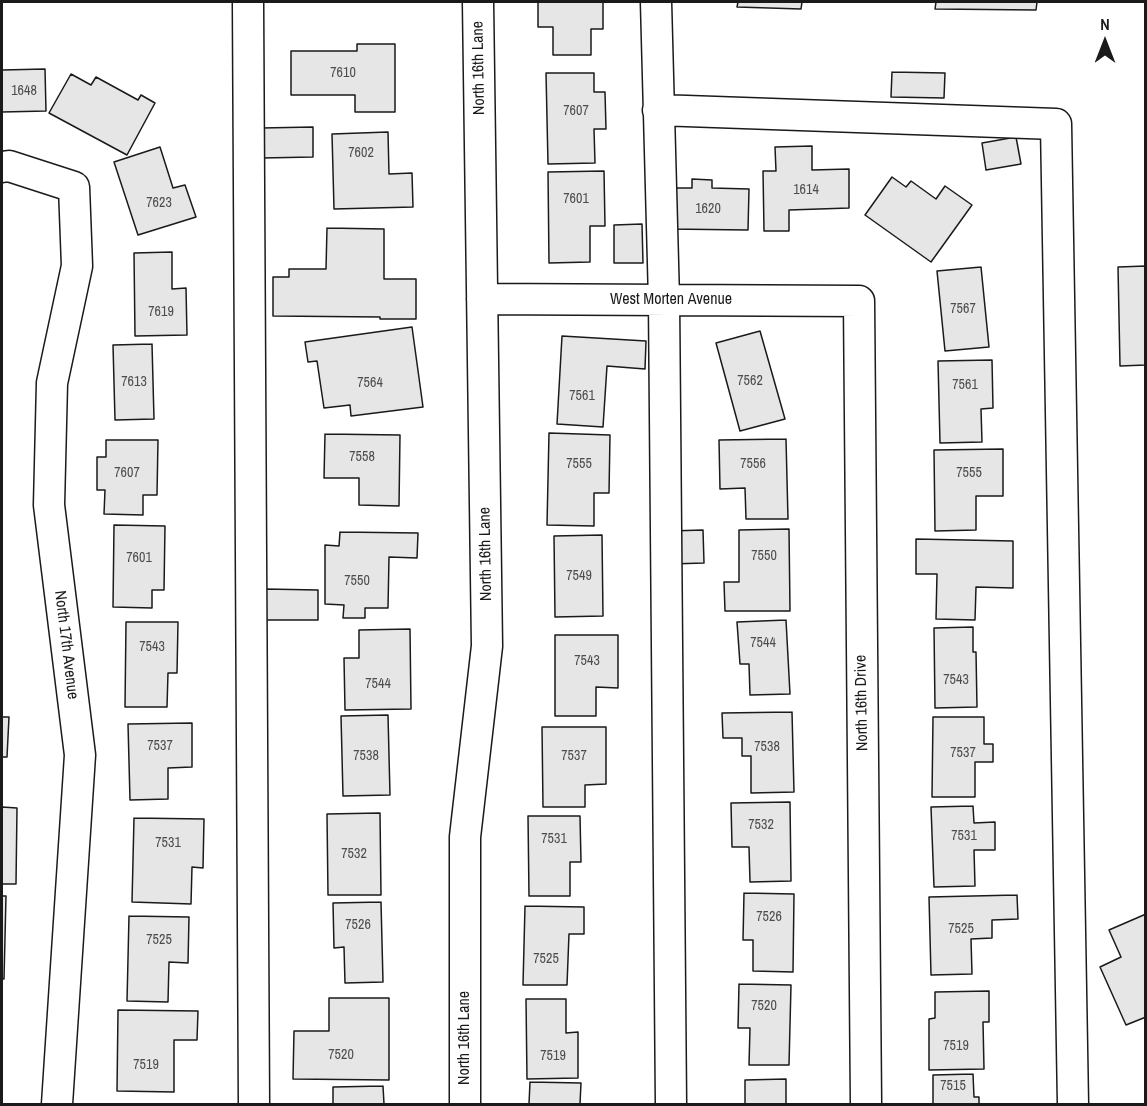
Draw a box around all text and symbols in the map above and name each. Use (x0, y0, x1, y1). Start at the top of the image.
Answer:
north arrow (1075, 12, 1135, 72)
text: N (1100, 13, 1110, 35)
street label: North 16th Lane (469, 21, 489, 115)
house number: 7610 (330, 65, 356, 81)
house number: 1648 (11, 83, 37, 99)
house number: 7607 (563, 103, 589, 119)
house number: 7602 (348, 145, 374, 161)
house number: 1614 (793, 182, 819, 198)
house number: 7601 (563, 191, 589, 207)
house number: 7623 (146, 195, 172, 211)
house number: 1620 (695, 201, 721, 217)
street label: West Morten Avenue (610, 290, 732, 310)
house number: 7567 (950, 301, 976, 317)
house number: 7619 (148, 304, 174, 320)
house number: 7562 (737, 373, 763, 389)
house number: 7613 (121, 374, 147, 390)
house number: 7564 (357, 375, 383, 391)
house number: 7561 (952, 377, 978, 393)
house number: 7561 (569, 388, 595, 404)
house number: 7558 (349, 449, 375, 465)
house number: 7555 (566, 456, 592, 472)
house number: 7556 (740, 456, 766, 472)
house number: 7607 (114, 465, 140, 481)
house number: 7555 (956, 465, 982, 481)
street label: North 16th Lane (476, 507, 496, 601)
house number: 7550 (751, 548, 777, 564)
house number: 7601 (126, 550, 152, 566)
house number: 7549 (566, 568, 592, 584)
house number: 7550 (344, 573, 370, 589)
street label: North 17th Avenue (50, 590, 82, 700)
house number: 7544 (750, 635, 776, 651)
house number: 7543 (139, 639, 165, 655)
house number: 7543 (574, 653, 600, 669)
street label: North 16th Drive (852, 655, 872, 751)
house number: 7543 (943, 672, 969, 688)
house number: 7544 (365, 676, 391, 692)
house number: 7537 (147, 738, 173, 754)
house number: 7538 (754, 739, 780, 755)
house number: 7537 (950, 745, 976, 761)
house number: 7538 (353, 748, 379, 764)
house number: 7537 (561, 748, 587, 764)
house number: 7532 (748, 817, 774, 833)
house number: 7531 (951, 828, 977, 844)
house number: 7531 (541, 831, 567, 847)
house number: 7531 (155, 835, 181, 851)
house number: 7532 (341, 846, 367, 862)
house number: 7526 (756, 909, 782, 925)
house number: 7526 (345, 917, 371, 933)
house number: 7525 (948, 921, 974, 937)
house number: 7525 (146, 932, 172, 948)
house number: 7525 (533, 951, 559, 967)
street label: North 16th Lane (455, 991, 475, 1085)
house number: 7520 (751, 998, 777, 1014)
house number: 7519 (943, 1038, 969, 1054)
house number: 7520 (328, 1047, 354, 1063)
house number: 7519 (540, 1048, 566, 1064)
house number: 7519 (133, 1057, 159, 1073)
house number: 7515 (940, 1078, 966, 1094)

